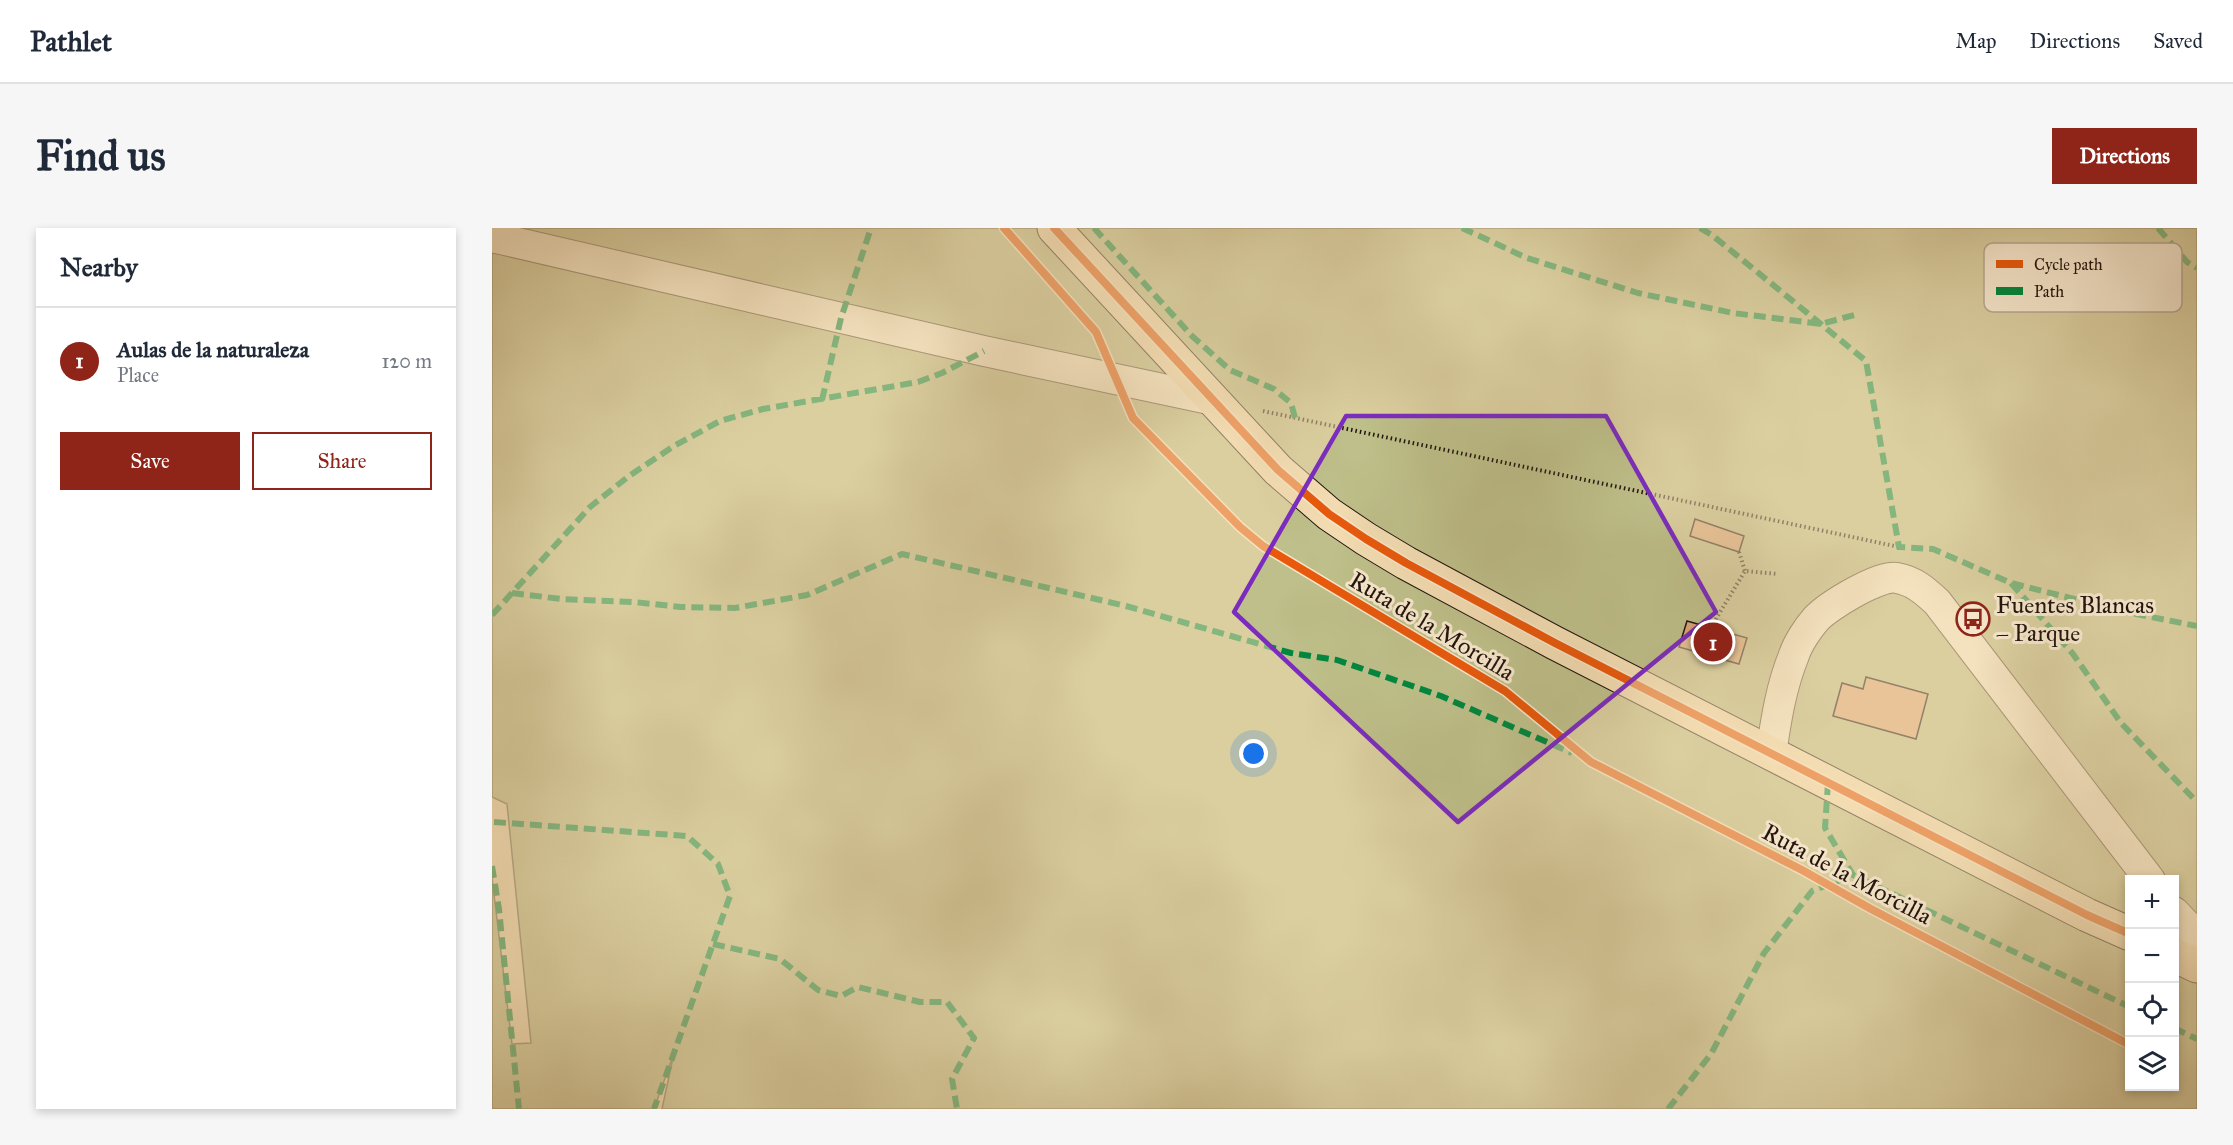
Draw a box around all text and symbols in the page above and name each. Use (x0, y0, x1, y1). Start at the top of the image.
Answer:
text: Pathlet (30, 24, 112, 59)
text: Map (1956, 28, 1997, 54)
text: Directions (2030, 28, 2120, 54)
text: Saved (2153, 28, 2203, 54)
button: Directions (2052, 128, 2197, 184)
text: Find us (36, 130, 166, 182)
legend (1984, 243, 2182, 312)
text: Nearby (60, 251, 138, 283)
text: Cycle path (2034, 255, 2103, 274)
text: Path (2034, 282, 2064, 301)
text: Aulas de la naturaleza (117, 336, 309, 363)
text: 1 (76, 349, 83, 373)
text: 120 m (381, 349, 432, 373)
text: Place (117, 363, 159, 387)
button: Save (60, 432, 240, 490)
button: Share (252, 432, 432, 490)
street label: Ruta de la Morcilla (1344, 565, 1521, 688)
place label: Fuentes Blancas – Parque (1996, 590, 2154, 648)
bus stop icon: Fuentes Blancas – Parque (1955, 601, 1991, 637)
pin: 1 (1694, 620, 1732, 664)
your location (1239, 739, 1268, 768)
street label: Ruta de la Morcilla (1757, 817, 1938, 932)
map controls (2125, 875, 2179, 1091)
button: + (2125, 875, 2179, 929)
button: − (2125, 929, 2179, 983)
button: locate (2125, 983, 2179, 1037)
button: layers (2125, 1037, 2179, 1091)

